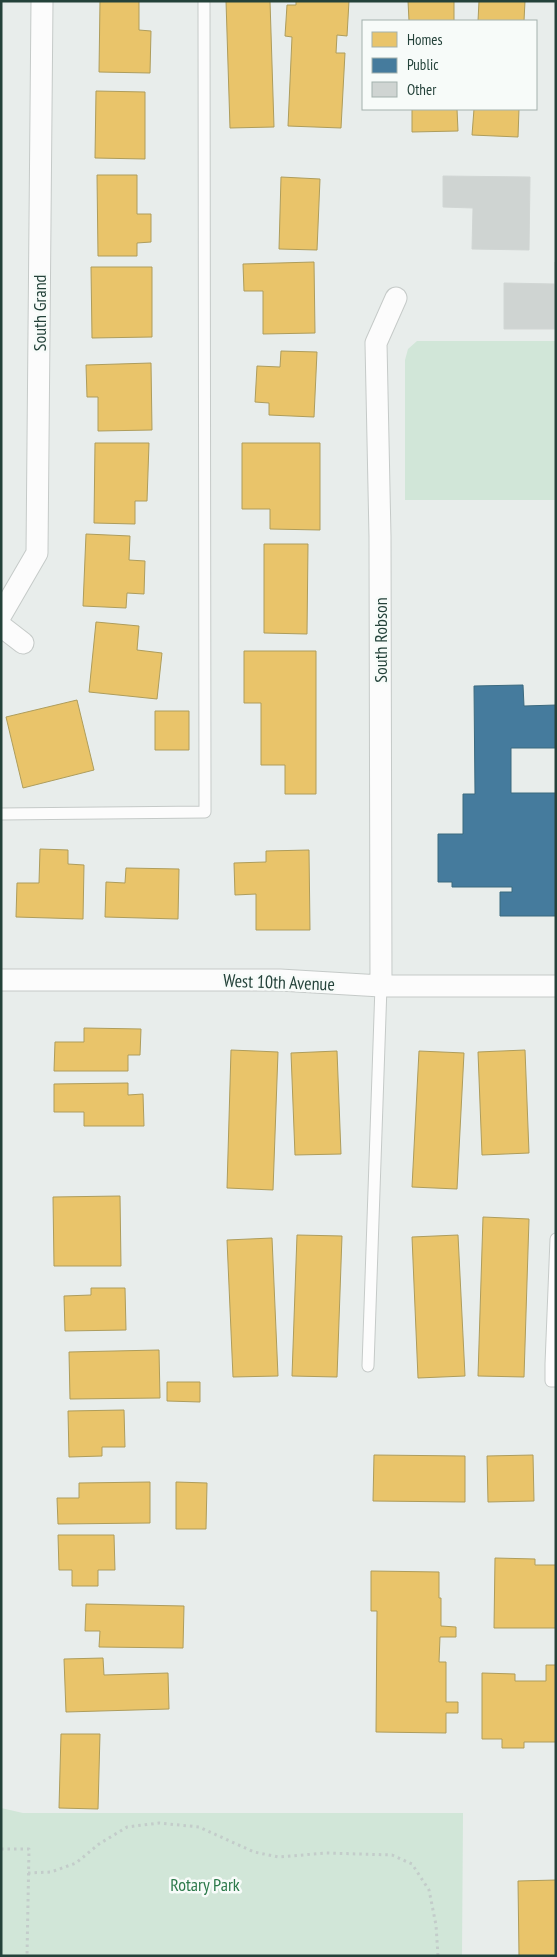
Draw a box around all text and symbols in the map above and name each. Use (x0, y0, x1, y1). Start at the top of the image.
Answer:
legend (362, 20, 537, 110)
text: Homes (407, 30, 443, 49)
text: Public (407, 55, 439, 74)
text: Other (407, 80, 437, 99)
street label: South Grand (28, 275, 51, 351)
street label: South Robson (369, 597, 392, 683)
street label: West 10th Avenue (223, 969, 335, 995)
park label: Rotary Park (170, 1873, 240, 1896)

